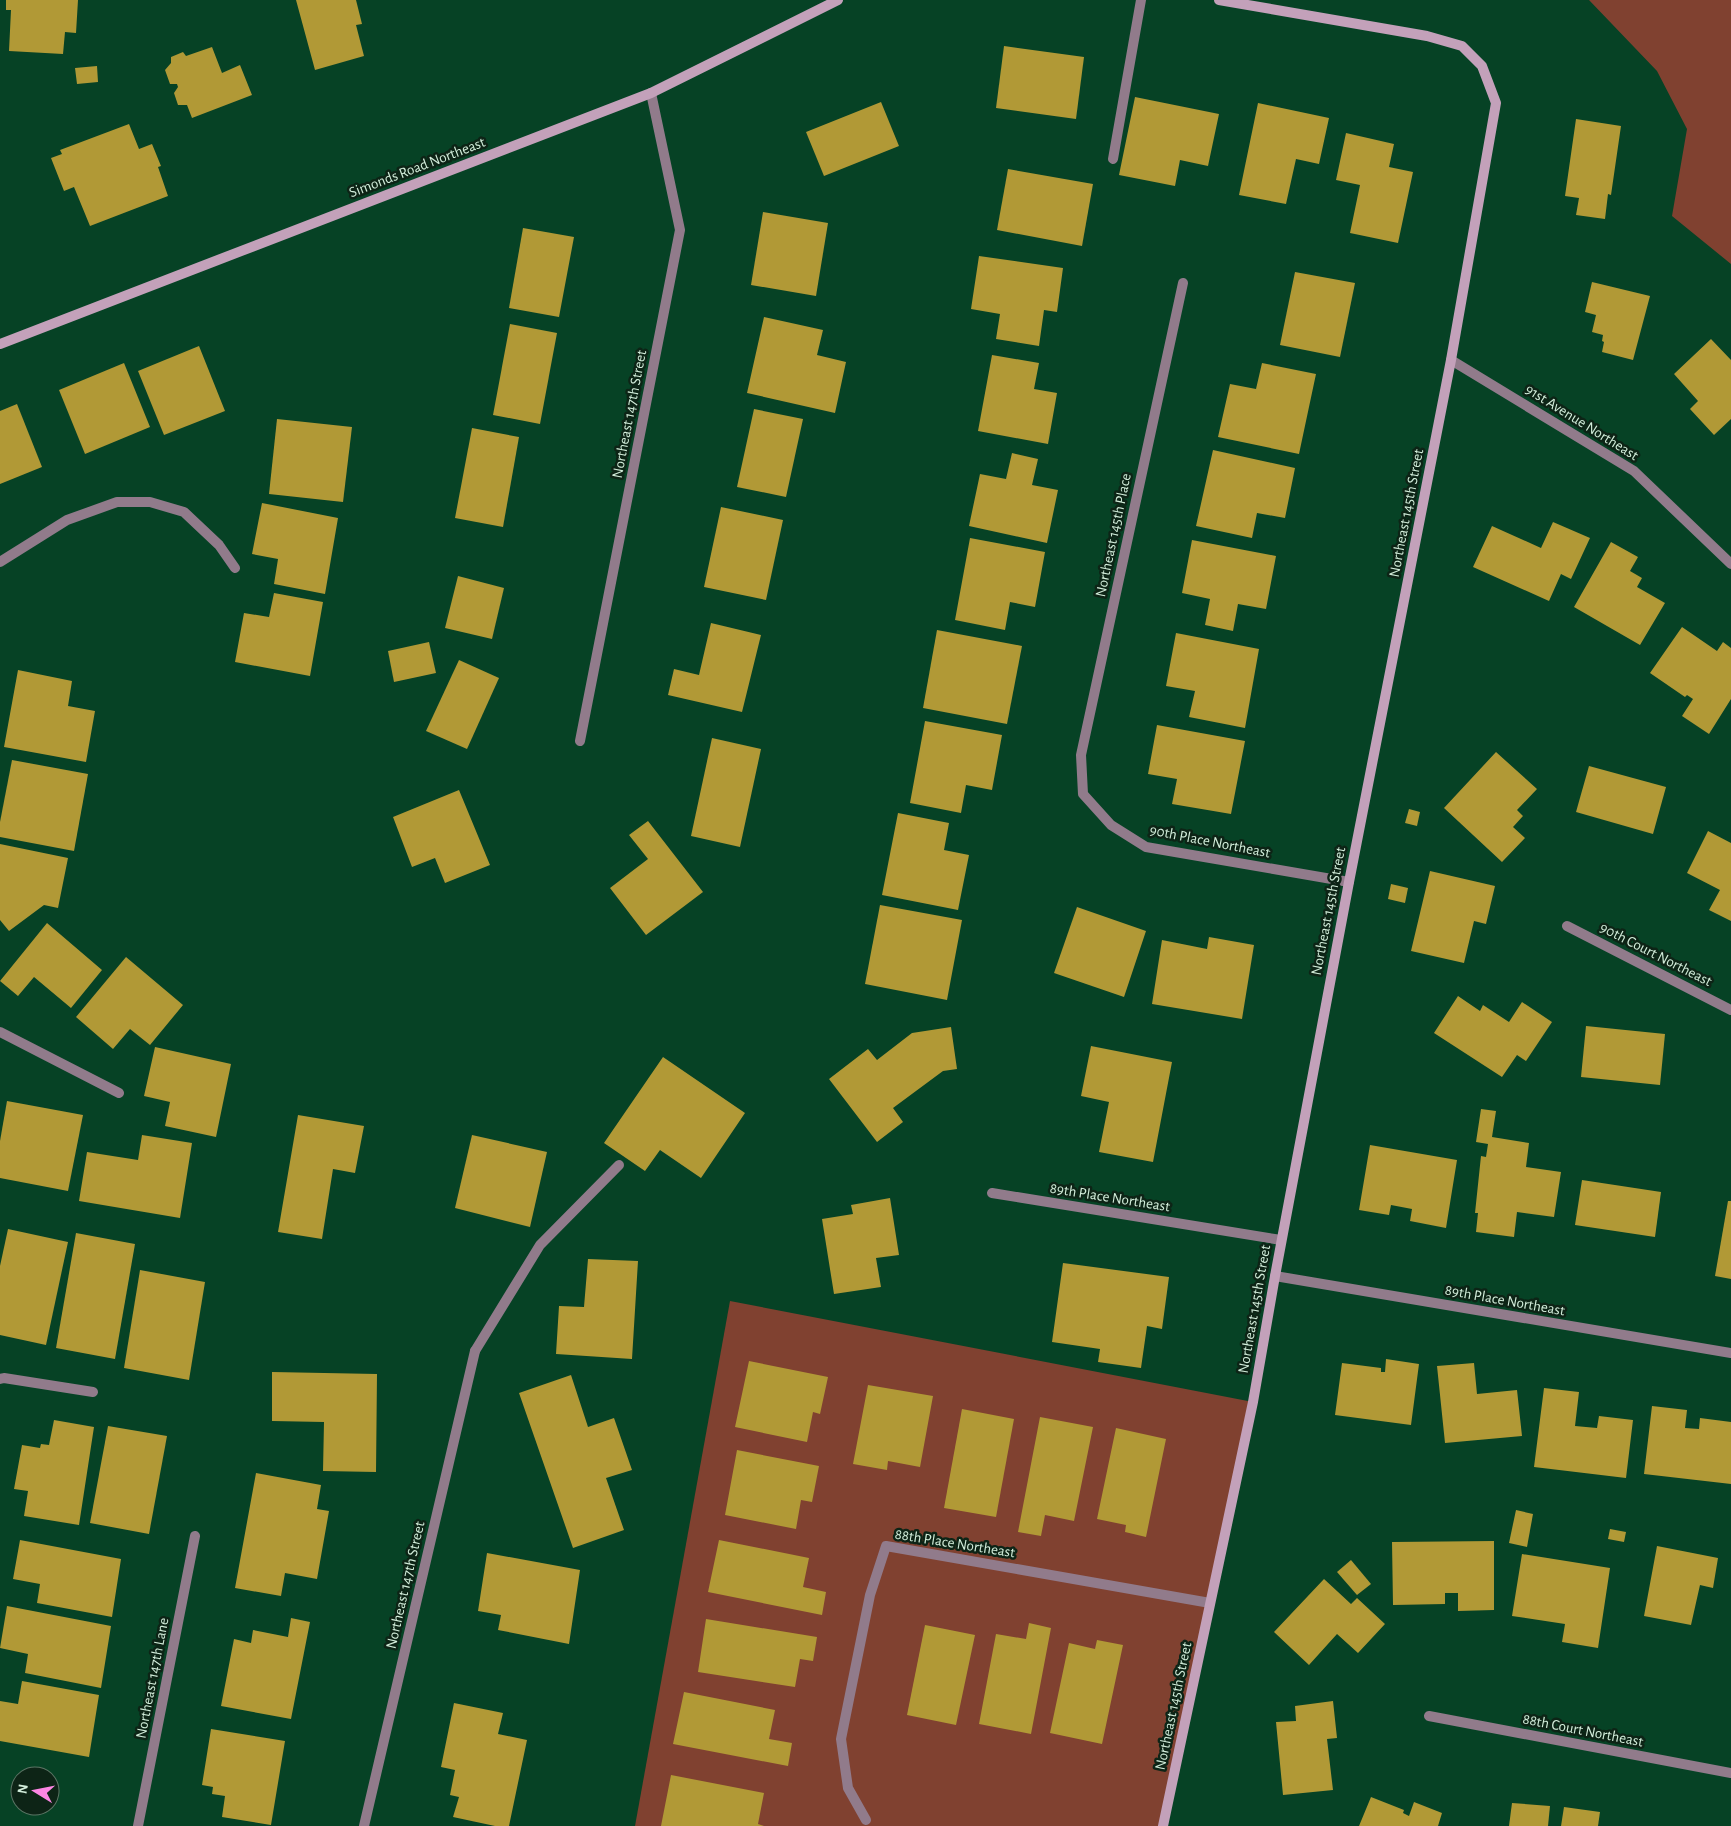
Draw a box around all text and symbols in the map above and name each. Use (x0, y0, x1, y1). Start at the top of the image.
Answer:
street label: Simonds Road Northeast (347, 134, 488, 200)
street label: Northeast 147th Street (610, 349, 649, 479)
street label: 91st Avenue Northeast (1523, 382, 1641, 463)
street label: Northeast 145th Street (1387, 448, 1426, 578)
street label: Northeast 145th Place (1093, 472, 1134, 598)
street label: 90th Place Northeast (1148, 822, 1272, 861)
street label: Northeast 145th Street (1309, 846, 1348, 976)
street label: 90th Court Northeast (1597, 920, 1714, 989)
street label: 89th Place Northeast (1049, 1181, 1171, 1214)
street label: Northeast 145th Street (1236, 1243, 1273, 1375)
street label: 89th Place Northeast (1444, 1283, 1566, 1318)
street label: Northeast 147th Street (384, 1520, 427, 1650)
street label: 88th Place Northeast (894, 1527, 1016, 1560)
street label: Northeast 147th Lane (133, 1616, 172, 1740)
street label: Northeast 145th Street (1153, 1641, 1194, 1771)
street label: 88th Court Northeast (1521, 1711, 1645, 1750)
north arrow (10, 1766, 60, 1816)
text: N (15, 1783, 31, 1795)

